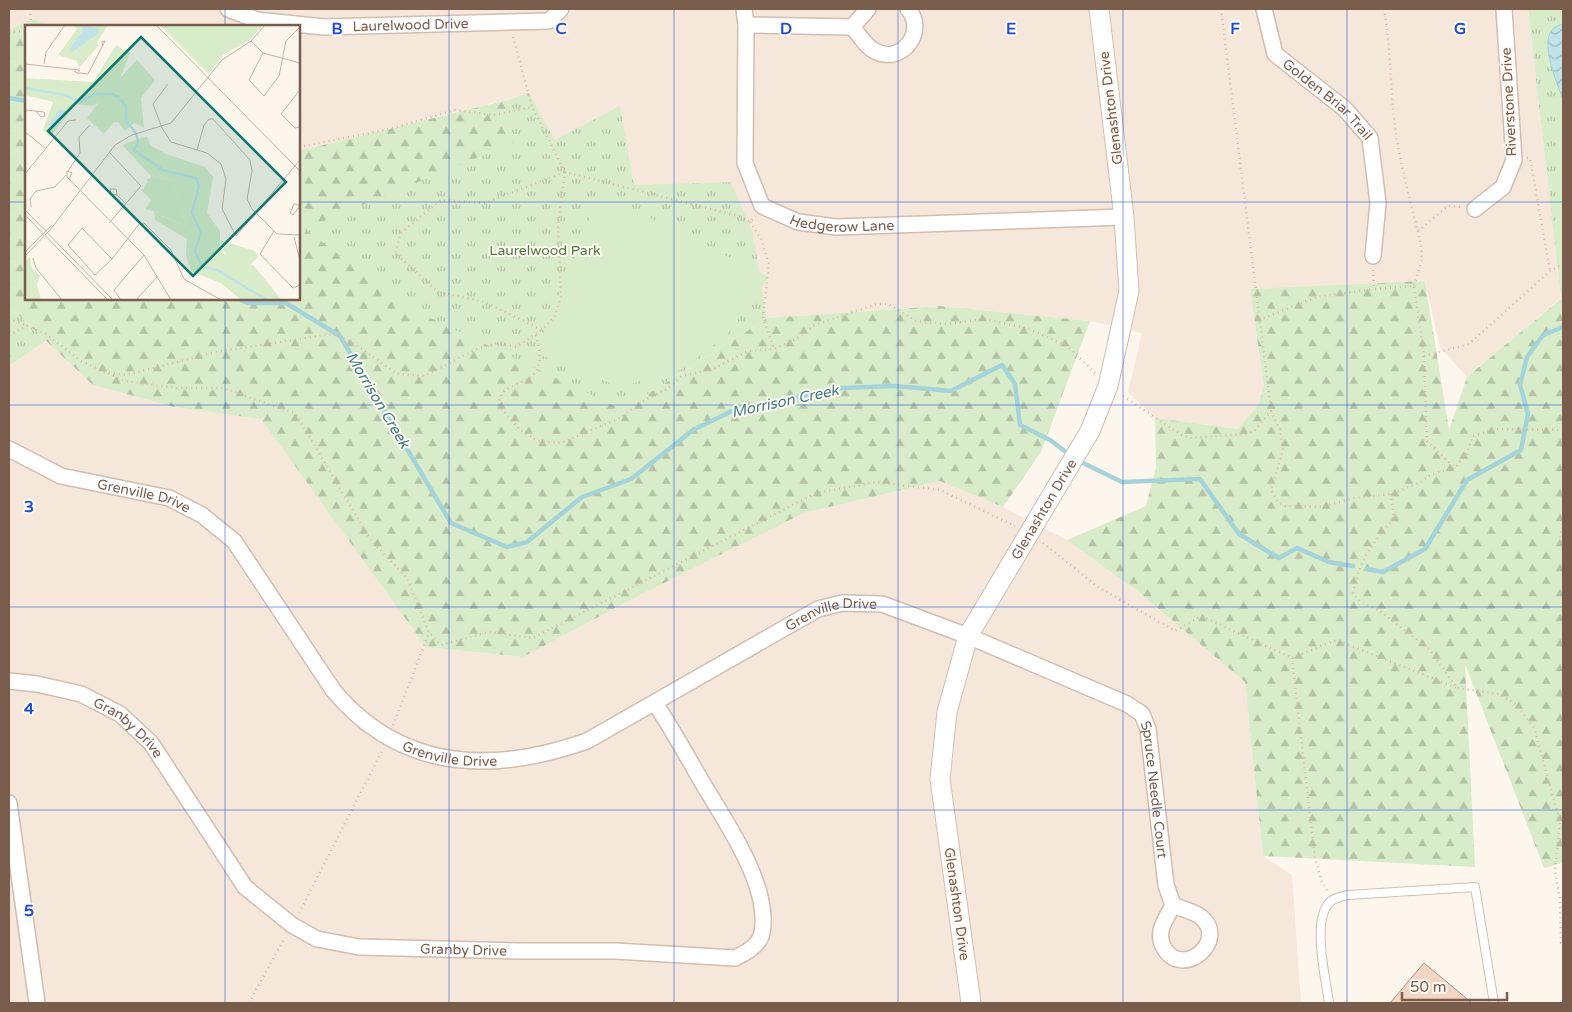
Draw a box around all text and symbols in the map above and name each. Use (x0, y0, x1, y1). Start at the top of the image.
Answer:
street label: Laurelwood Drive (352, 15, 469, 35)
text: B (331, 19, 343, 39)
text: C (555, 19, 567, 39)
text: D (780, 19, 792, 39)
text: E (1006, 19, 1016, 39)
text: F (1230, 19, 1240, 39)
text: G (1454, 19, 1466, 39)
inset map (25, 25, 300, 300)
street label: Riverstone Drive (1498, 47, 1520, 157)
street label: Glenashton Drive (1096, 50, 1126, 166)
street label: Golden Briar Trail (1279, 55, 1376, 143)
street label: Hedgerow Lane (787, 211, 895, 236)
park label: Laurelwood Park (489, 242, 601, 259)
water label: Morrison Creek (342, 349, 415, 453)
water label: Morrison Creek (730, 380, 842, 421)
street label: Glenashton Drive (1007, 456, 1080, 562)
street label: Grenville Drive (96, 475, 194, 516)
text: 3 (24, 497, 34, 517)
street label: Grenville Drive (782, 595, 877, 634)
street label: Granby Drive (91, 693, 167, 761)
text: 4 (24, 699, 34, 719)
street label: Spruce Needle Court (1137, 718, 1171, 860)
street label: Grenville Drive (400, 737, 498, 770)
street label: Glenashton Drive (941, 846, 973, 962)
text: 5 (24, 901, 34, 921)
street label: Granby Drive (420, 940, 507, 959)
scale bar (1402, 970, 1507, 1002)
text: 50 m (1410, 978, 1447, 996)

